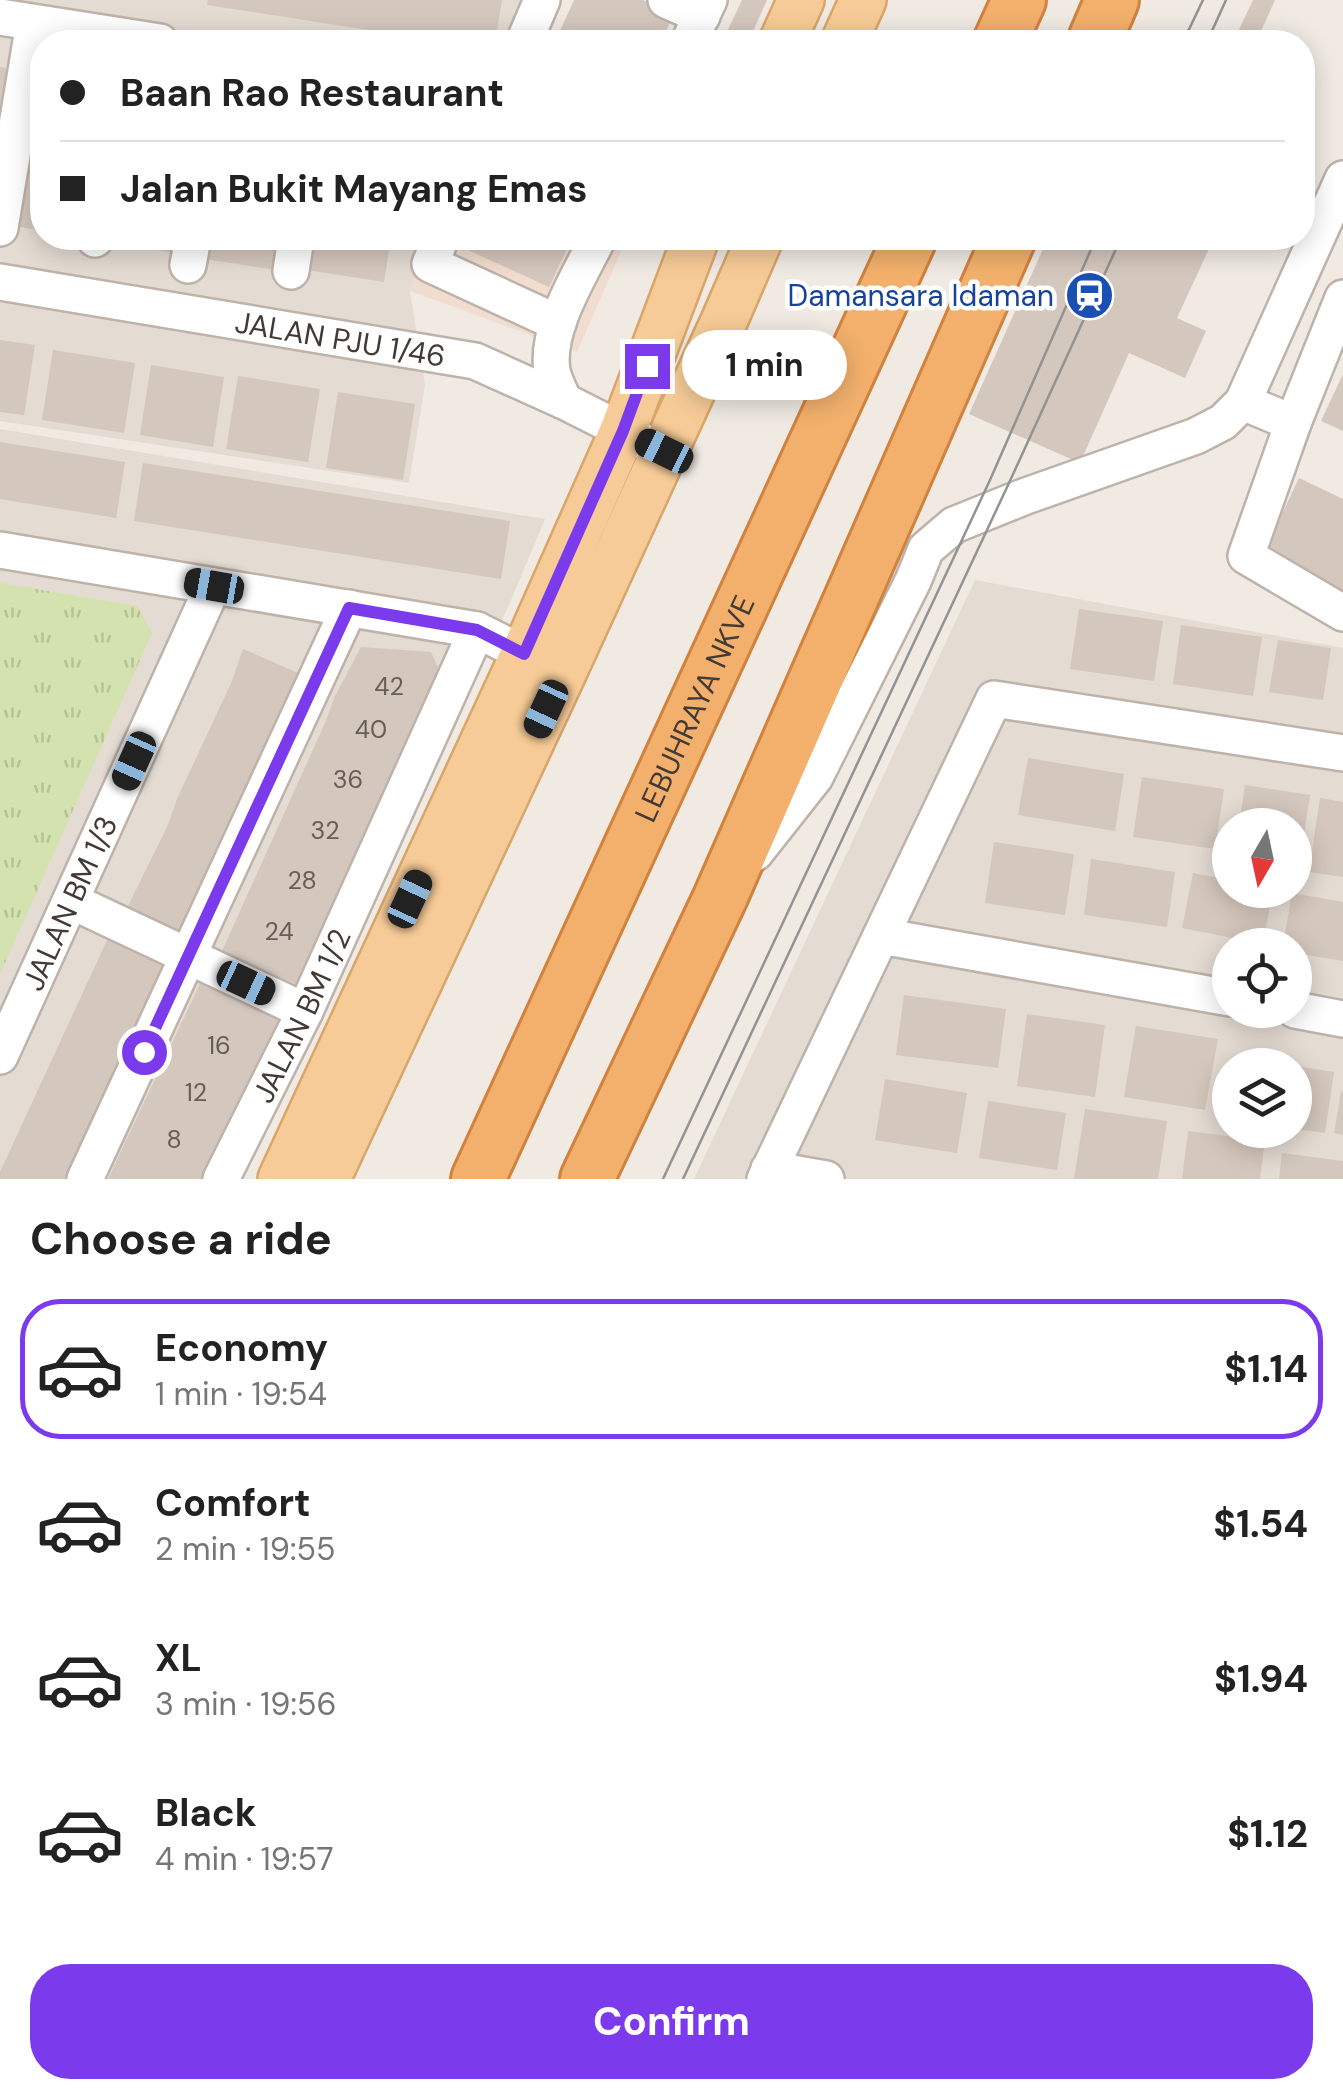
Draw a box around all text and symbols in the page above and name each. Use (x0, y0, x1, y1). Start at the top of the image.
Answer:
text: Baan Rao Restaurant (120, 68, 504, 118)
text: Jalan Bukit Mayang Emas (120, 164, 587, 214)
station icon: Damansara Idaman (1063, 269, 1115, 321)
place label: Damansara Idaman (788, 276, 1054, 315)
street label: JALAN PJU 1/46 (232, 302, 448, 375)
callout: 1 min (682, 331, 847, 401)
route end (625, 344, 670, 389)
text: 1 min (726, 344, 803, 386)
car (630, 424, 698, 478)
car (182, 566, 246, 606)
street label: LEBUHRAYA NKVE (625, 589, 763, 828)
house number: 42 (374, 670, 404, 703)
car (520, 675, 572, 743)
house number: 40 (355, 713, 387, 746)
car (108, 727, 160, 795)
house number: 36 (333, 763, 363, 796)
north arrow (1212, 808, 1312, 908)
map controls (1212, 808, 1312, 1148)
street label: JALAN BM 1/3 (13, 810, 126, 996)
house number: 32 (310, 814, 340, 847)
house number: 28 (287, 864, 317, 897)
car (384, 865, 436, 933)
house number: 24 (264, 915, 294, 948)
street label: JALAN BM 1/2 (243, 923, 359, 1109)
button: locate (1212, 928, 1312, 1028)
car (212, 957, 280, 1009)
house number: 16 (207, 1029, 231, 1062)
route start (122, 1030, 167, 1075)
button: layers (1212, 1048, 1312, 1148)
house number: 12 (185, 1076, 207, 1109)
house number: 8 (166, 1123, 182, 1156)
text: Choose a ride (30, 1209, 332, 1268)
text: Economy (155, 1323, 328, 1373)
icon: car (35, 1324, 125, 1414)
text: $1.14 (1224, 1344, 1308, 1394)
text: 1 min · 19:54 (155, 1373, 327, 1415)
text: Comfort (155, 1478, 311, 1528)
icon: car (35, 1479, 125, 1569)
text: $1.54 (1213, 1499, 1308, 1549)
text: 2 min · 19:55 (155, 1528, 335, 1570)
text: XL (155, 1633, 202, 1683)
icon: car (35, 1634, 125, 1724)
text: $1.94 (1214, 1654, 1308, 1704)
text: 3 min · 19:56 (155, 1683, 337, 1725)
text: Black (155, 1788, 257, 1838)
icon: car (35, 1789, 125, 1879)
text: $1.12 (1227, 1809, 1308, 1859)
text: 4 min · 19:57 (155, 1838, 333, 1880)
button: Confirm (30, 1964, 1313, 2079)

